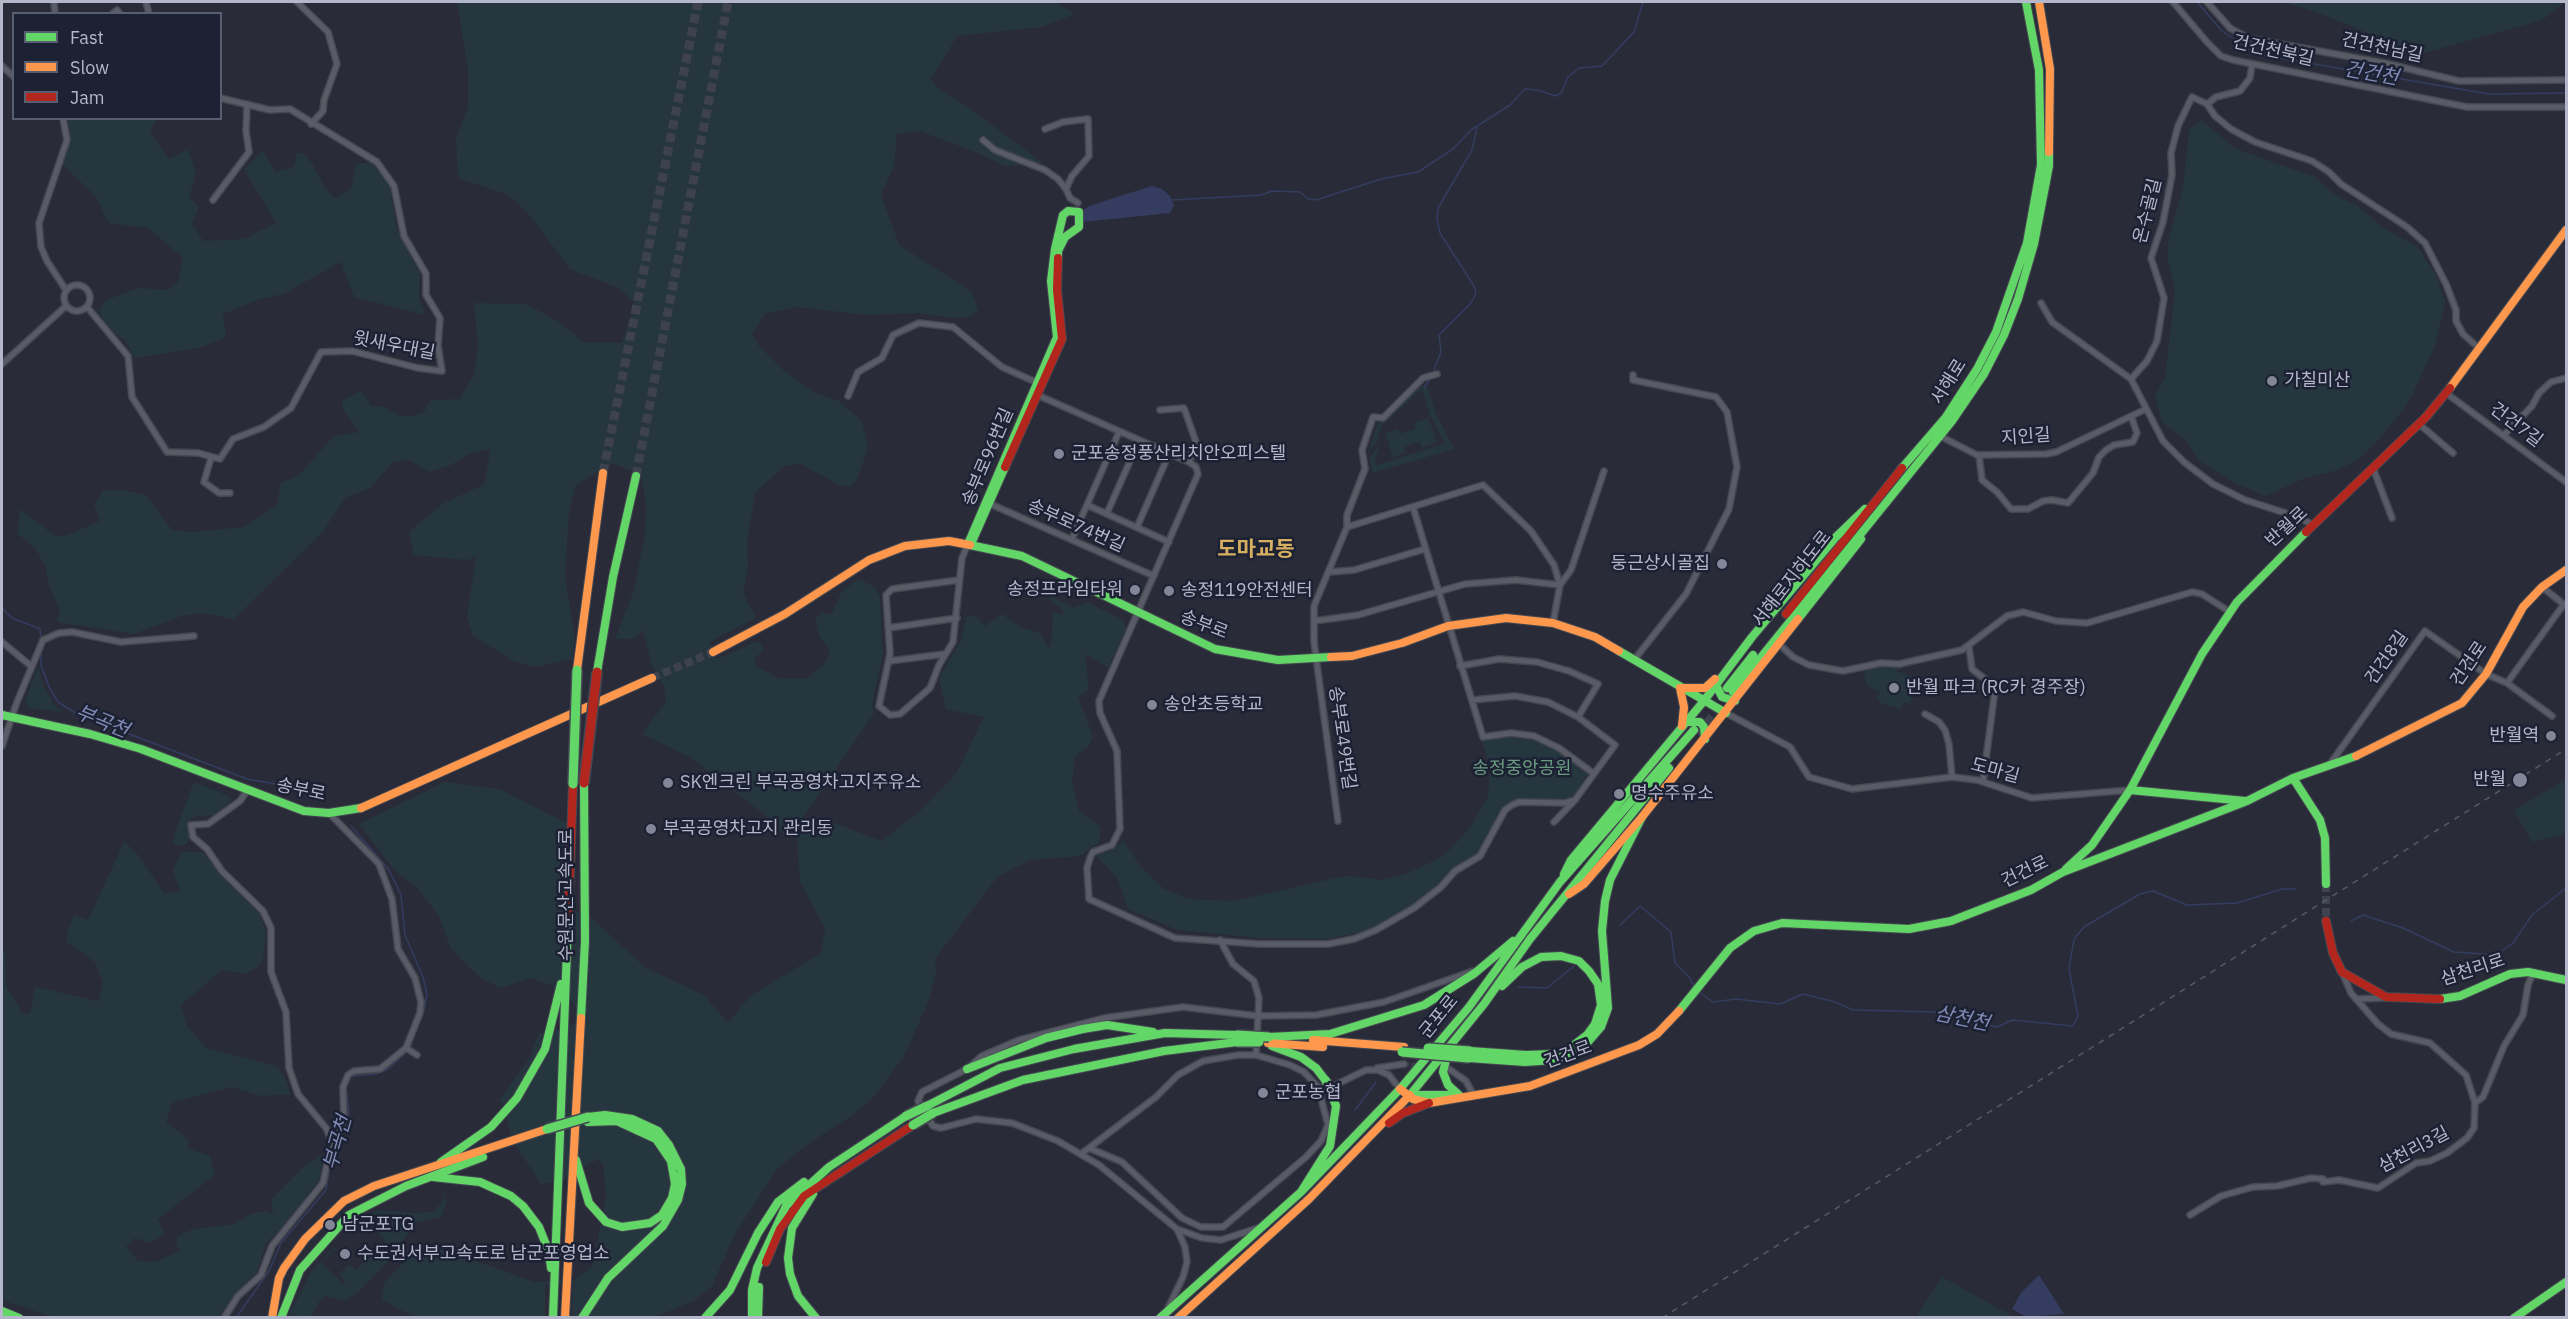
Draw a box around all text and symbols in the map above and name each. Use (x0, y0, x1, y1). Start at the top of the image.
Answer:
legend (12, 12, 222, 120)
text: Fast (70, 26, 104, 49)
street label: 건건천남길 (2339, 29, 2425, 67)
street label: 건건천북길 (2230, 31, 2316, 71)
text: Slow (70, 56, 109, 79)
water label: 건건천 (2342, 57, 2400, 91)
text: Jam (70, 86, 105, 109)
street label: 온수골길 (2130, 176, 2166, 246)
street label: 윗새우대길 (351, 327, 437, 365)
street label: 서해로 (1927, 355, 1971, 409)
place label: 가칠미산 (2284, 370, 2350, 392)
marker: 가칠미산 (2265, 374, 2279, 388)
street label: 건건7길 (2485, 398, 2547, 452)
street label: 송부로96번길 (958, 405, 1018, 509)
street label: 지인길 (2000, 424, 2052, 450)
place label: 군포송정풍산리치안오피스텔 (1071, 443, 1286, 465)
marker: 군포송정풍산리치안오피스텔 (1052, 447, 1066, 461)
street label: 송부로74번길 (1024, 495, 1128, 557)
street label: 반월로 (2261, 502, 2313, 552)
street label: 서해로지하도로 (1748, 527, 1836, 631)
district label: 도마교동 (1217, 537, 1295, 563)
place label: 둥근상시골집 (1611, 553, 1710, 575)
marker: 둥근상시골집 (1715, 557, 1729, 571)
place label: 송정프라임타워 (1007, 579, 1123, 601)
place label: 송정119안전센터 (1181, 580, 1313, 602)
marker: 송정프라임타워 (1128, 583, 1142, 597)
marker: 송정119안전센터 (1162, 584, 1176, 598)
street label: 송부로 (1177, 606, 1231, 644)
street label: 건건8길 (2361, 627, 2413, 689)
street label: 건건로 (2446, 637, 2492, 691)
place label: 반월 파크 (RC카 경주장) (1906, 677, 2086, 699)
marker: 반월 파크 (RC카 경주장) (1887, 681, 1901, 695)
street label: 송부로49번길 (1324, 685, 1360, 791)
place label: 송안초등학교 (1164, 694, 1263, 716)
marker: 송안초등학교 (1145, 698, 1159, 712)
water label: 부곡천 (72, 701, 132, 743)
place label: 반월역 (2489, 725, 2539, 747)
marker: 반월역 (2544, 729, 2558, 743)
street label: 도마길 (1968, 754, 2022, 788)
park label: 송정중앙공원 (1472, 758, 1572, 780)
place label: 반월 (2473, 769, 2506, 791)
marker: 반월 (2511, 771, 2529, 789)
place label: SK엔크린 부곡공영차고지주유소 (680, 772, 921, 794)
street label: 송부로 (274, 774, 328, 806)
marker: SK엔크린 부곡공영차고지주유소 (661, 776, 675, 790)
place label: 명수주유소 (1631, 783, 1714, 805)
marker: 명수주유소 (1612, 787, 1626, 801)
place label: 부곡공영차고지 관리동 (663, 818, 833, 840)
marker: 부곡공영차고지 관리동 (644, 822, 658, 836)
street label: 수원문산고속도로 (556, 829, 578, 961)
street label: 건건로 (1998, 851, 2052, 893)
street label: 삼천리로 (2438, 949, 2508, 991)
street label: 군포로 (1415, 991, 1463, 1043)
water label: 삼천천 (1933, 1002, 1991, 1036)
street label: 건건로 (1541, 1036, 1595, 1074)
place label: 군포농협 (1275, 1082, 1341, 1104)
marker: 군포농협 (1256, 1086, 1270, 1100)
water label: 부곡천 (319, 1113, 357, 1173)
street label: 삼천리3길 (2375, 1122, 2453, 1178)
place label: 남군포TG (342, 1214, 414, 1236)
marker: 남군포TG (323, 1218, 337, 1232)
place label: 수도권서부고속도로 남군포영업소 (357, 1243, 610, 1265)
marker: 수도권서부고속도로 남군포영업소 (338, 1247, 352, 1261)

